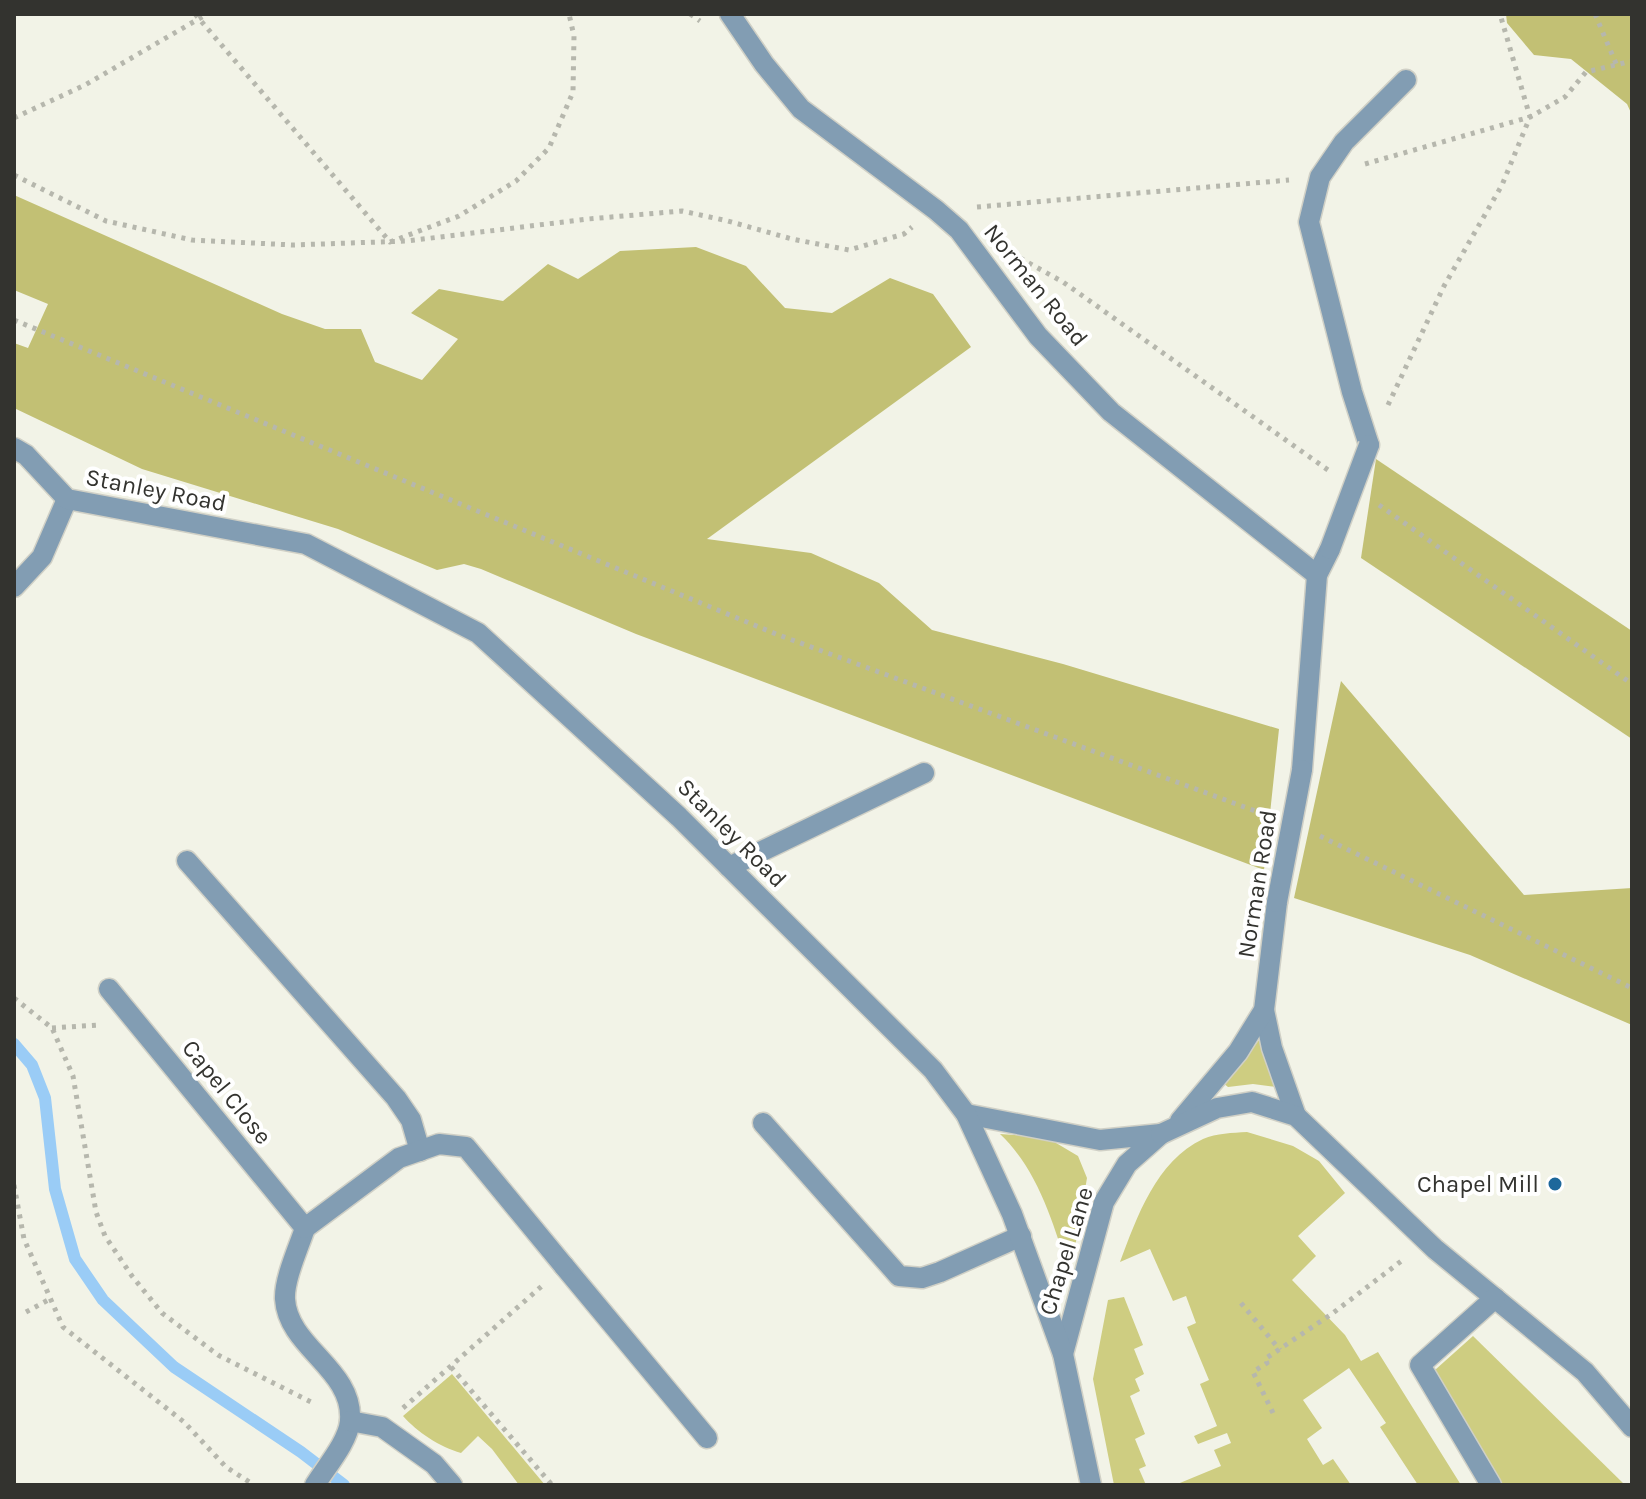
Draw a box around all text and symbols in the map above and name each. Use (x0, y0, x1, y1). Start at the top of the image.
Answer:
street label: Norman Road (978, 218, 1094, 352)
street label: Stanley Road (83, 463, 229, 517)
street label: Stanley Road (672, 773, 792, 893)
street label: Norman Road (1231, 808, 1283, 960)
street label: Capel Close (176, 1034, 278, 1150)
place label: Chapel Mill (1417, 1170, 1539, 1198)
marker: Chapel Mill (1546, 1175, 1564, 1193)
street label: Chapel Lane (1033, 1184, 1099, 1318)

